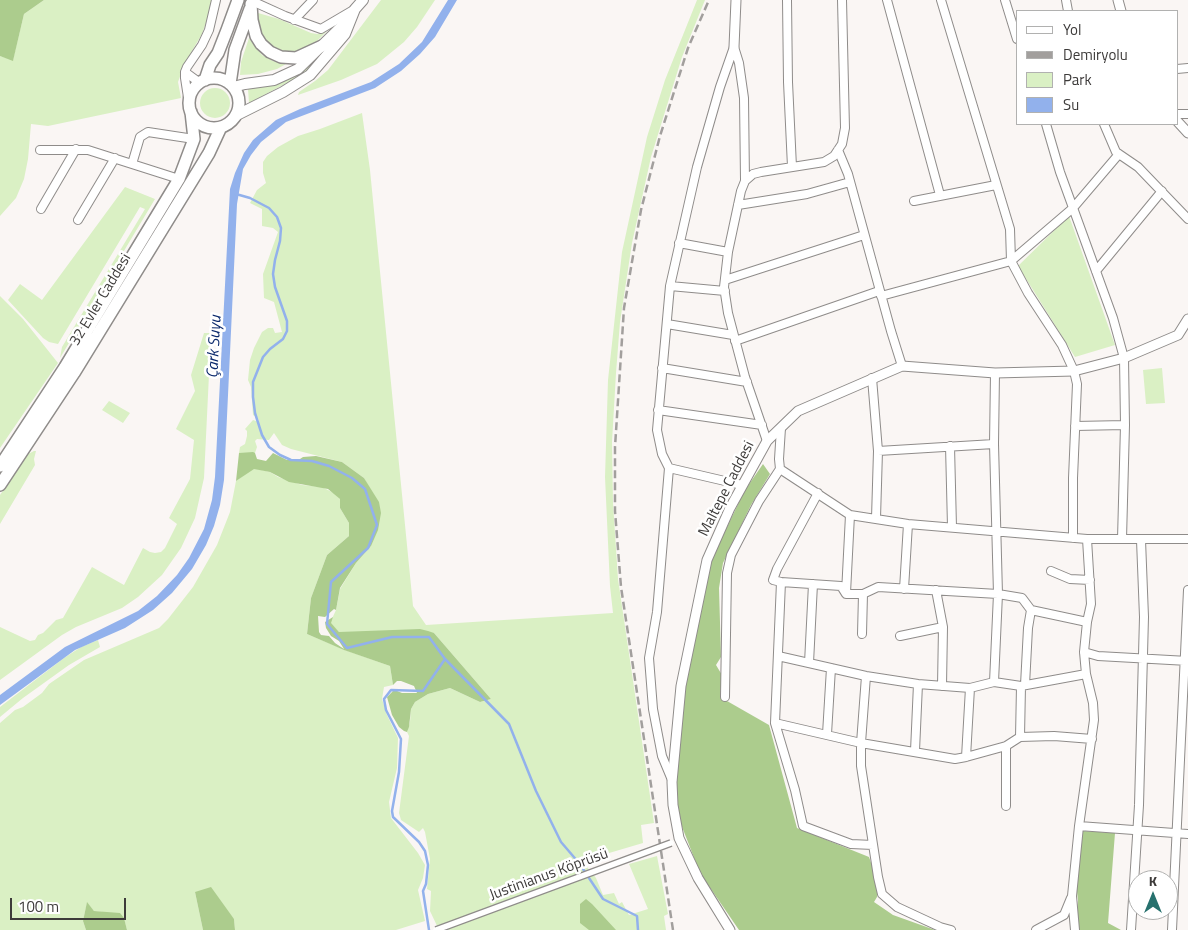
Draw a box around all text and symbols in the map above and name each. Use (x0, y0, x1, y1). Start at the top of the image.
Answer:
legend (1016, 10, 1178, 125)
text: Yol (1063, 18, 1081, 41)
text: Demiryolu (1063, 43, 1128, 66)
text: Park (1063, 68, 1092, 91)
text: Su (1063, 93, 1079, 116)
street label: 32 Evler Caddesi (66, 251, 136, 349)
water label: Çark Suyu (204, 315, 226, 379)
street label: Maltepe Caddesi (695, 438, 759, 540)
street label: Justinianus Köprüsü (487, 845, 611, 905)
north arrow (1128, 870, 1178, 920)
text: K (1149, 870, 1157, 891)
scale bar (12, 888, 129, 920)
text: 100 m (18, 895, 59, 918)

